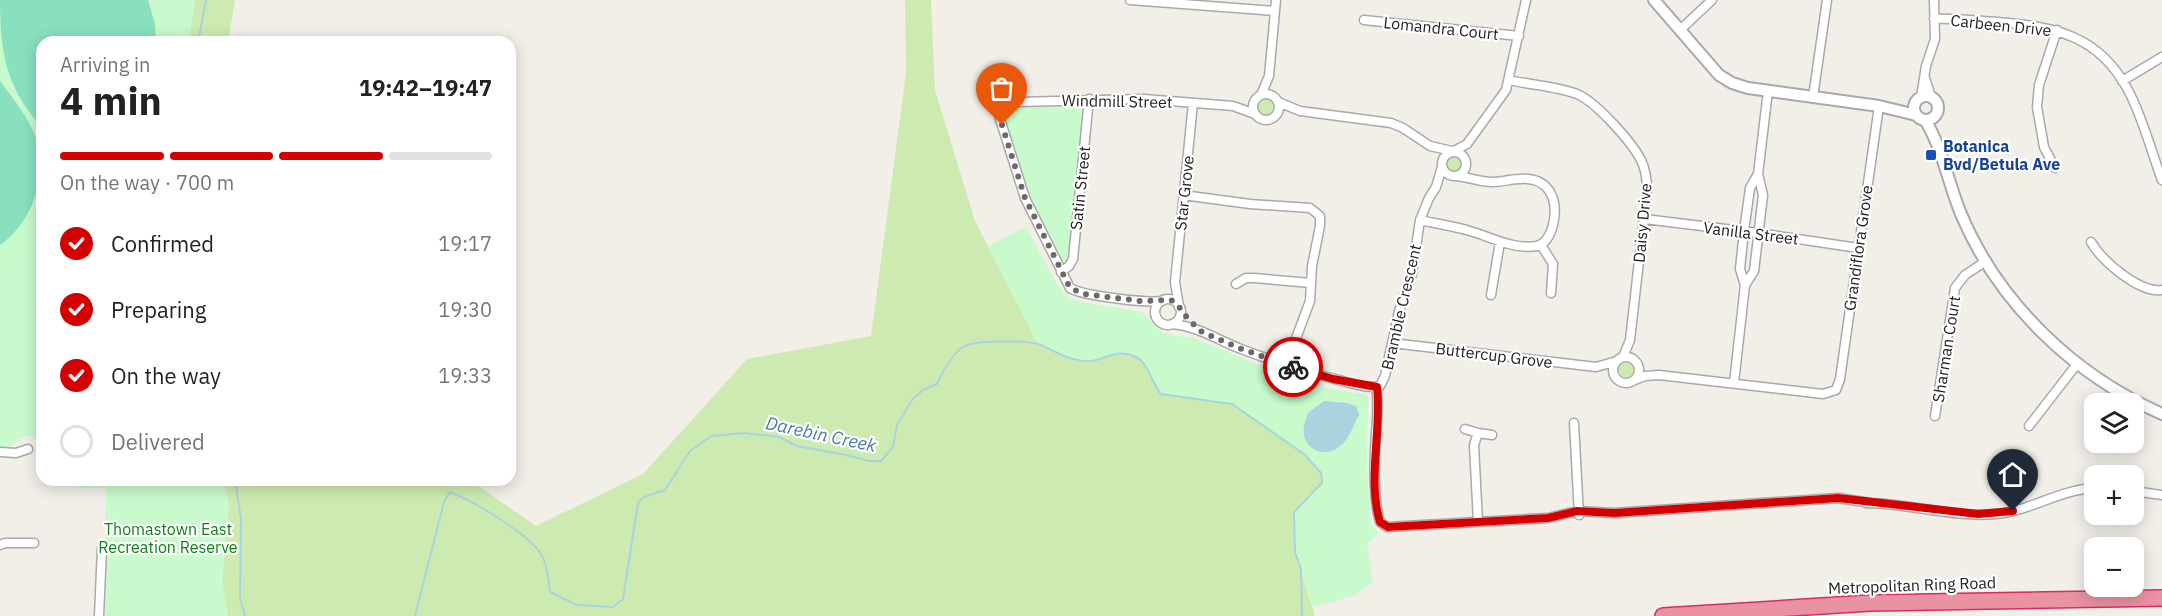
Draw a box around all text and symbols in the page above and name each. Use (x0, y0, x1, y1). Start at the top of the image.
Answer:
street label: Carbeen Drive (1950, 10, 2053, 40)
street label: Lomandra Court (1383, 12, 1499, 44)
text: Arriving in (60, 51, 150, 78)
pin (976, 63, 1027, 125)
icon: bag (985, 72, 1018, 105)
text: 19:42–19:47 (359, 73, 492, 102)
text: 4 min (60, 75, 162, 126)
street label: Windmill Street (1061, 90, 1173, 112)
place label: Botanica Bvd/Betula Ave (1943, 136, 2060, 174)
street label: Satin Street (1066, 145, 1094, 231)
marker: Botanica Bvd/Betula Ave (1924, 148, 1938, 162)
street label: Star Grove (1170, 154, 1198, 232)
text: On the way · 700 m (60, 169, 234, 196)
street label: Daisy Drive (1629, 182, 1655, 264)
street label: Grandiflora Grove (1839, 184, 1877, 312)
street label: Vanilla Street (1702, 217, 1800, 249)
icon: check (60, 227, 93, 260)
text: Confirmed (111, 229, 214, 258)
text: 19:17 (438, 230, 492, 257)
street label: Bramble Crescent (1377, 242, 1425, 372)
icon: check (60, 293, 93, 326)
street label: Sharman Court (1928, 294, 1964, 404)
text: Preparing (111, 295, 206, 324)
text: 19:30 (438, 296, 492, 323)
courier (1263, 337, 1323, 397)
street label: Buttercup Grove (1434, 338, 1554, 372)
icon: bike (1277, 351, 1310, 384)
icon: check (60, 359, 93, 392)
text: On the way (111, 361, 221, 390)
text: 19:33 (438, 362, 492, 389)
map controls (2084, 393, 2144, 597)
button: layers (2084, 393, 2144, 453)
water label: Darebin Creek (764, 411, 879, 457)
text: Delivered (111, 427, 205, 456)
pin (1987, 449, 2038, 511)
icon: home (1996, 458, 2029, 491)
button: + (2084, 465, 2144, 525)
park label: Thomastown East Recreation Reserve (98, 519, 238, 557)
button: − (2084, 537, 2144, 597)
street label: Metropolitan Ring Road (1828, 572, 1996, 598)

